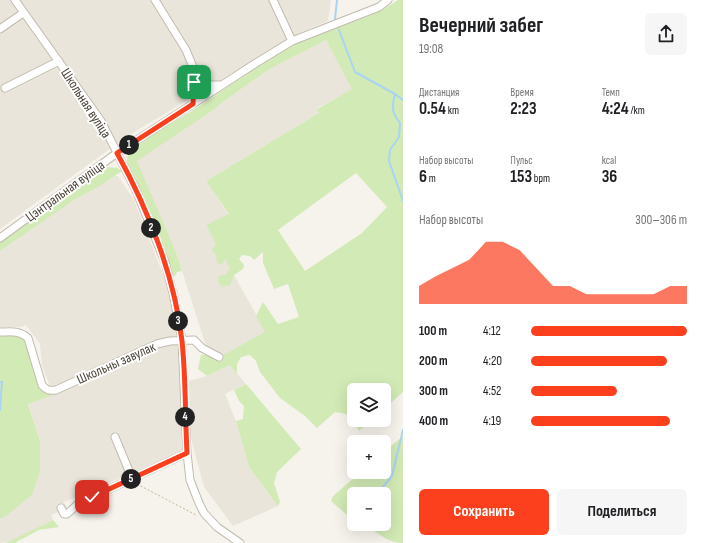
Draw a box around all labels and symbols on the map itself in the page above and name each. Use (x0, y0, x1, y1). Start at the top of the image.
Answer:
street label: Школьная вуліца (57, 65, 115, 141)
pin (177, 65, 211, 99)
pin: 1 (119, 135, 139, 155)
street label: Цэнтральная вуліца (22, 157, 108, 225)
pin: 2 (141, 218, 161, 238)
pin: 3 (168, 311, 188, 331)
street label: Школьны завулак (74, 338, 159, 388)
pin: 4 (175, 407, 195, 427)
pin: 5 (121, 469, 141, 489)
pin (75, 480, 109, 514)

